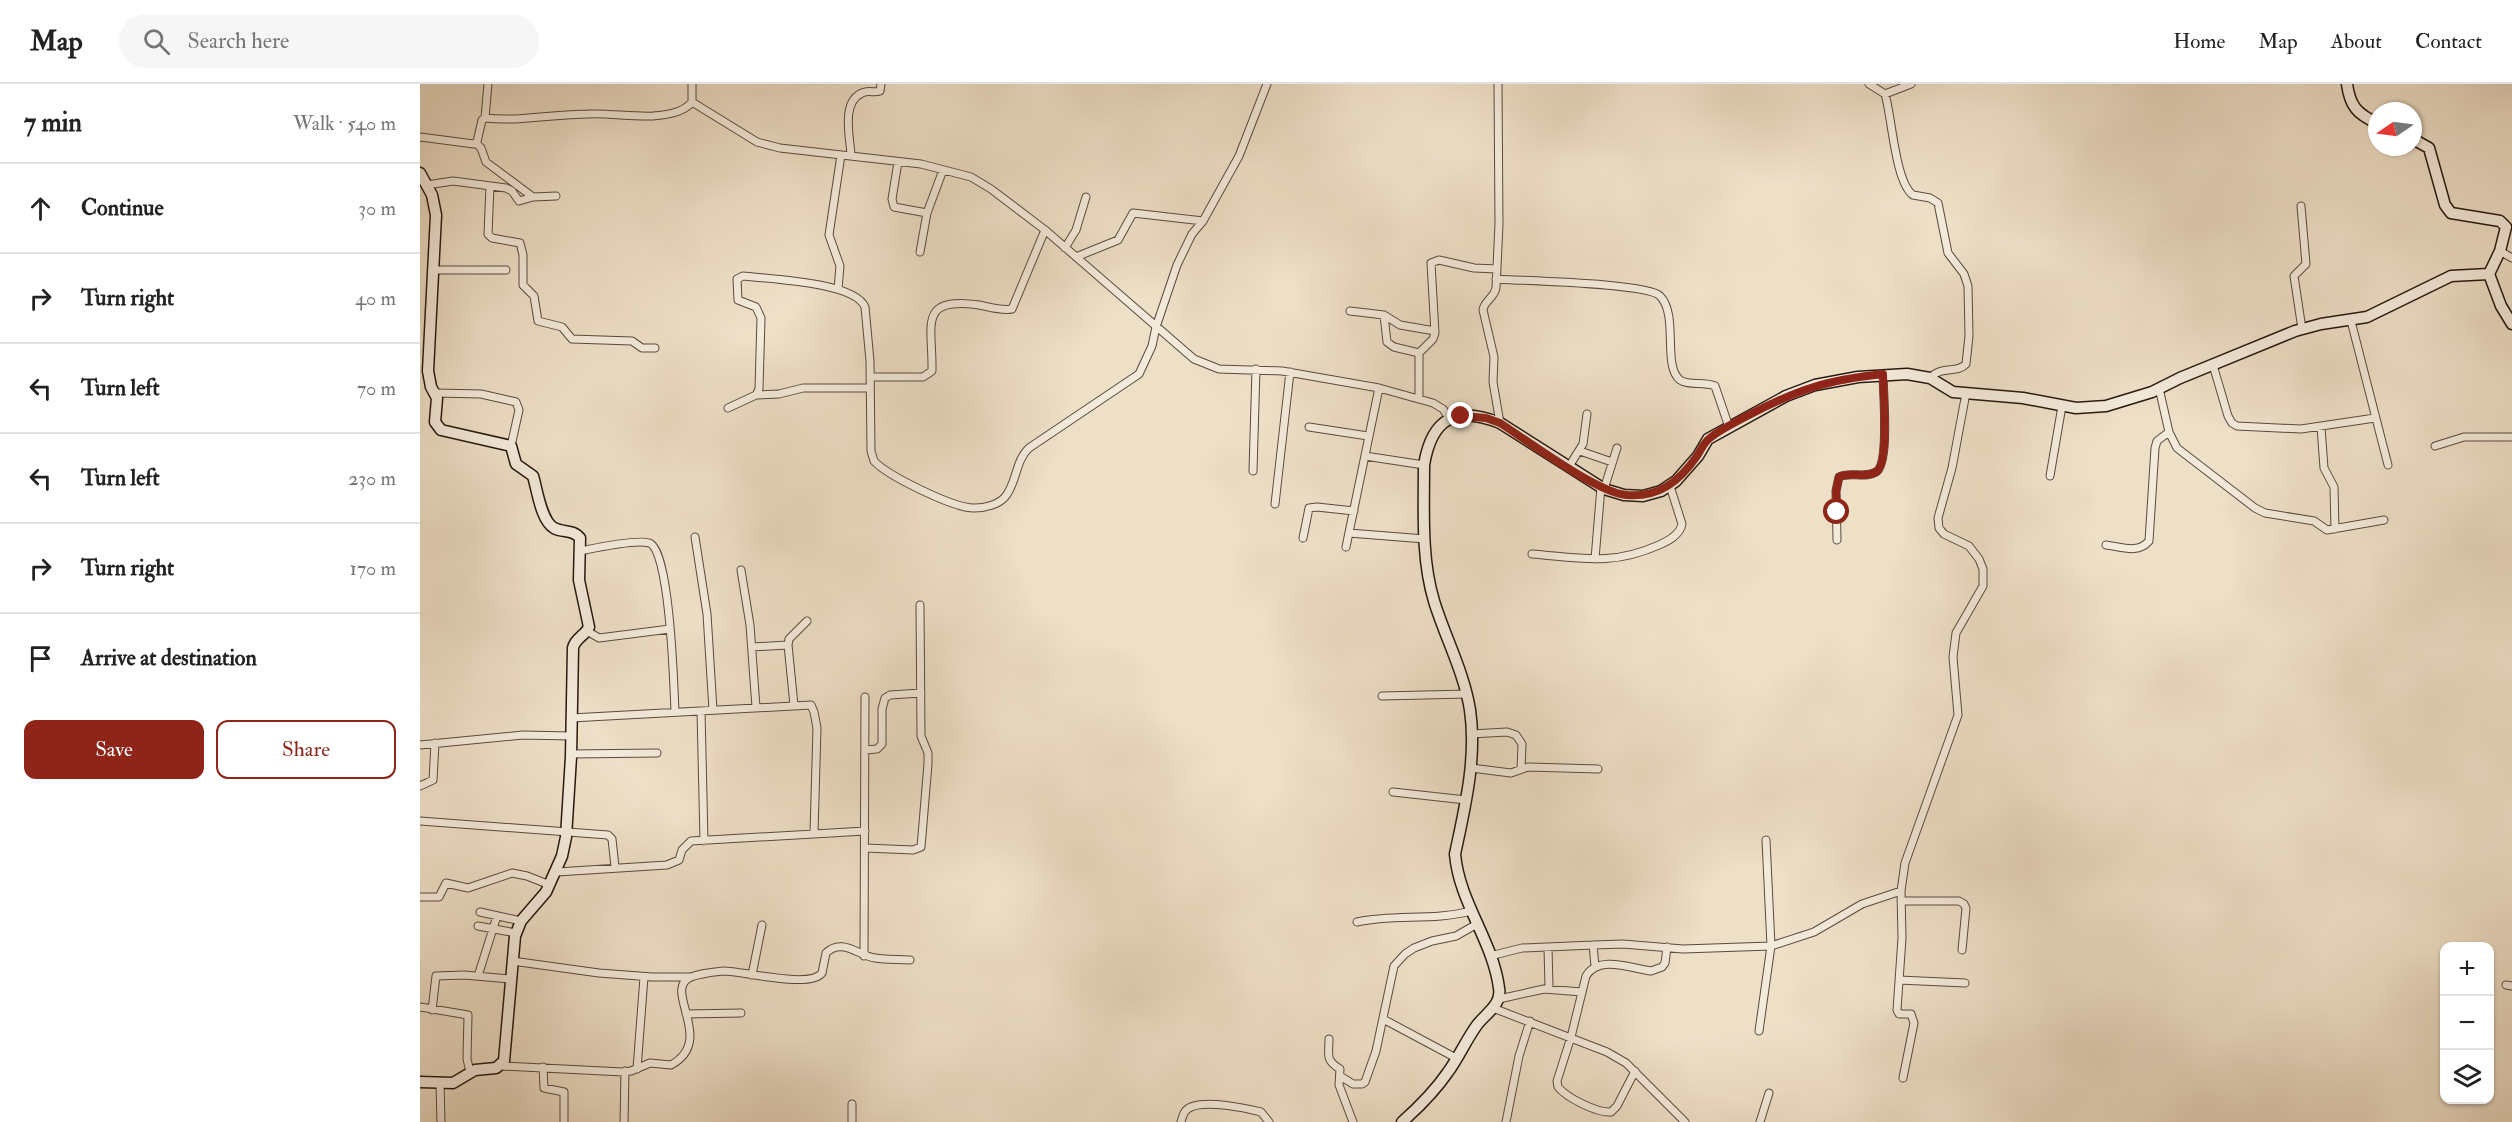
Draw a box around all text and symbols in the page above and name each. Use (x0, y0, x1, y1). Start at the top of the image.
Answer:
search box (119, 14, 539, 68)
text: Map (30, 24, 83, 59)
icon: search (140, 25, 173, 58)
text: Search here (188, 27, 289, 55)
text: Home (2173, 28, 2225, 55)
text: Map (2258, 28, 2298, 55)
text: About (2331, 28, 2382, 55)
text: Contact (2415, 28, 2482, 55)
north arrow (2368, 102, 2422, 156)
text: 7 min (24, 107, 82, 139)
text: Walk · 540 m (293, 111, 396, 136)
icon: ahead (24, 192, 57, 225)
text: Continue (81, 194, 164, 222)
text: 30 m (358, 196, 396, 221)
icon: right (24, 282, 57, 315)
text: Turn right (81, 284, 174, 312)
text: 40 m (355, 286, 396, 311)
icon: left (24, 372, 57, 405)
text: Turn left (81, 374, 160, 402)
text: 70 m (357, 376, 396, 401)
route end (1447, 402, 1473, 428)
icon: left (24, 462, 57, 495)
text: Turn left (81, 464, 160, 492)
text: 230 m (348, 466, 396, 491)
route start (1823, 498, 1849, 524)
icon: right (24, 552, 57, 585)
text: Turn right (81, 554, 174, 582)
text: 170 m (350, 556, 396, 581)
icon: arrive (24, 642, 57, 675)
text: Arrive at destination (81, 644, 257, 672)
button: Save (24, 720, 204, 779)
button: Share (216, 720, 396, 779)
map controls (2440, 942, 2494, 1104)
button: + (2440, 942, 2494, 996)
button: − (2440, 996, 2494, 1050)
button: layers (2440, 1050, 2494, 1104)

